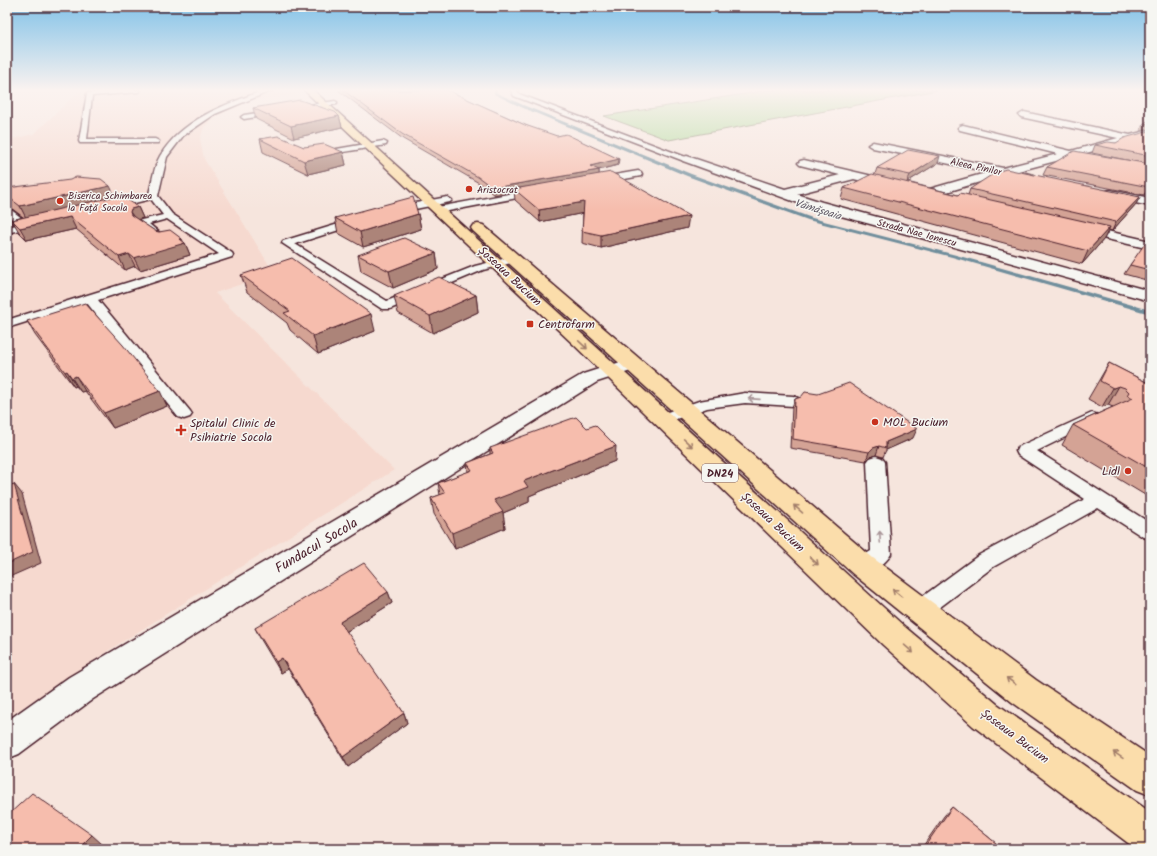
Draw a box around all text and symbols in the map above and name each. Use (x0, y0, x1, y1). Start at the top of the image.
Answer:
street label: Aleea Pinilor (949, 154, 1004, 180)
place label: Aristocrat (477, 182, 518, 198)
marker: Aristocrat (464, 184, 474, 194)
place label: Biserica Schimbarea la Față Socola (68, 188, 153, 216)
water label: Vămășoaia (792, 194, 844, 226)
marker: Biserica Schimbarea la Față Socola (55, 196, 65, 206)
street label: Strada Nae Ionescu (875, 215, 959, 251)
street label: Șoseaua Bucium (473, 242, 546, 311)
place label: Centrofarm (538, 315, 595, 334)
marker: Centrofarm (525, 319, 535, 329)
one-way arrow (578, 340, 588, 349)
one-way arrow (748, 395, 761, 402)
place label: MOL Bucium (883, 413, 949, 432)
place label: Spitalul Clinic de Psihiatrie Socola (190, 414, 276, 447)
marker: MOL Bucium (870, 417, 880, 427)
marker: Spitalul Clinic de Psihiatrie Socola (175, 424, 187, 436)
one-way arrow (683, 438, 693, 448)
place label: Lidl (1102, 462, 1120, 481)
road number: DN24 (702, 464, 738, 482)
marker: Lidl (1123, 466, 1133, 476)
street label: Șoseaua Bucium (736, 488, 809, 557)
one-way arrow (793, 504, 803, 514)
street label: Fundacul Socola (271, 512, 362, 579)
one-way arrow (877, 531, 884, 544)
one-way arrow (809, 556, 819, 566)
one-way arrow (892, 589, 902, 598)
one-way arrow (904, 645, 914, 654)
one-way arrow (1006, 677, 1017, 685)
street label: Șoseaua Bucium (977, 704, 1053, 769)
one-way arrow (1113, 751, 1124, 759)

